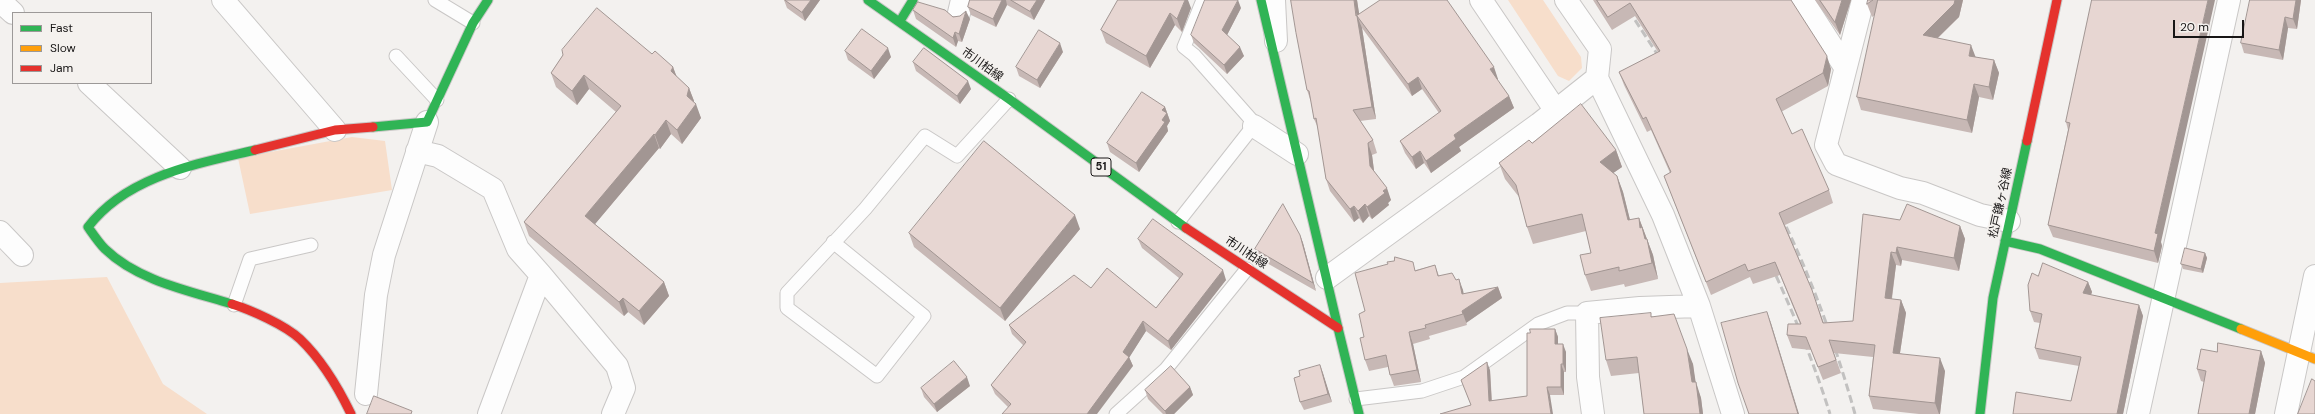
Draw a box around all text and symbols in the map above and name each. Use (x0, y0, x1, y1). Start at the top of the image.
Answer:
legend (12, 12, 152, 84)
scale bar (2175, 12, 2246, 38)
text: 20 m (2180, 19, 2209, 35)
text: Fast (50, 20, 73, 36)
text: Slow (50, 40, 76, 56)
street label: 市川柏線 (958, 45, 1006, 85)
text: Jam (50, 60, 73, 76)
road number: 51 (1091, 158, 1111, 176)
street label: 松戸鎌ヶ谷線 (1986, 166, 2016, 240)
street label: 市川柏線 (1222, 234, 1270, 272)

